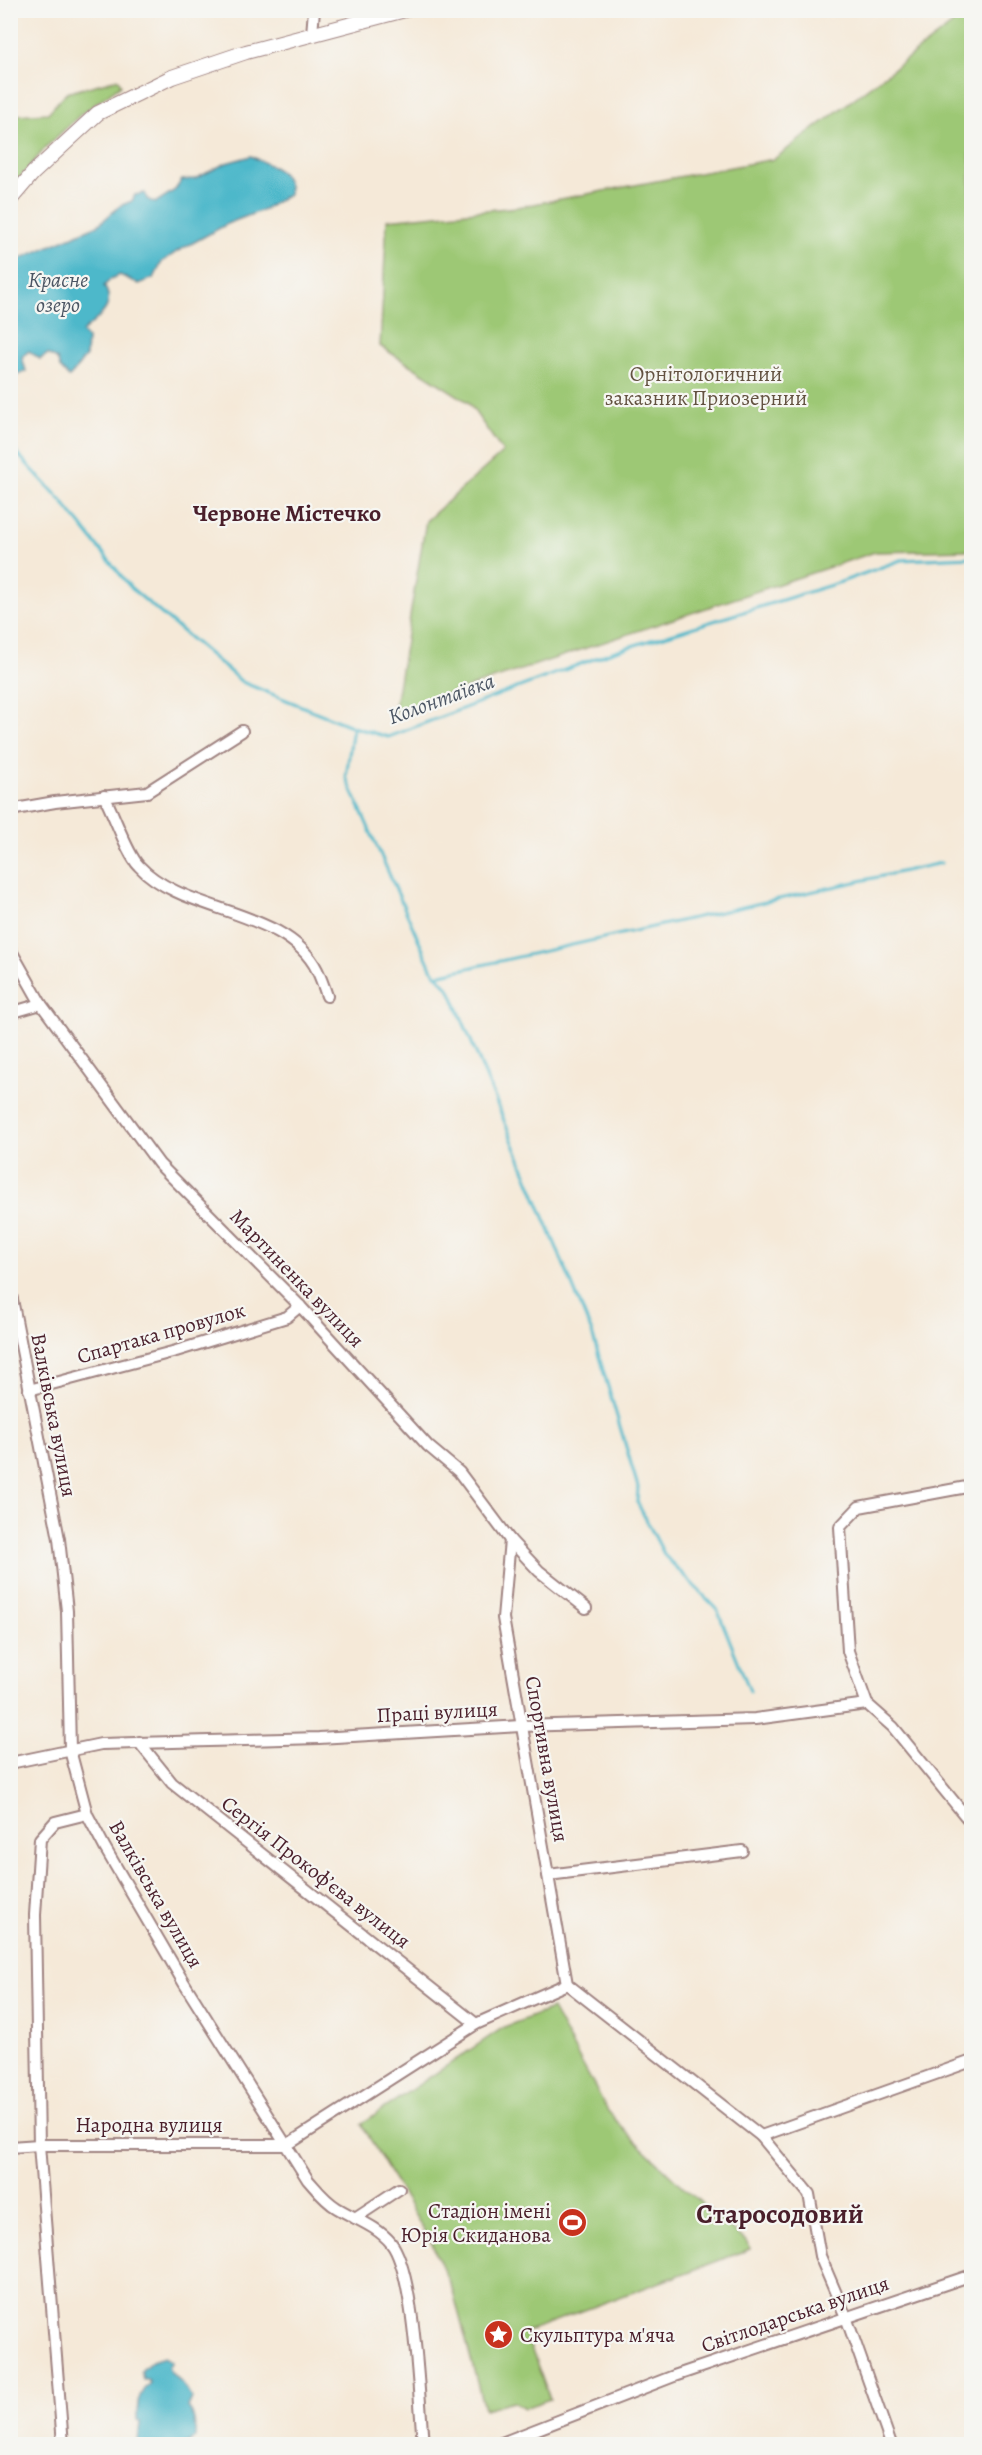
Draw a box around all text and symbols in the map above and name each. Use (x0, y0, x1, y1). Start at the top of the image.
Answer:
water label: Красне озеро (28, 265, 88, 320)
park label: Орнiтологичний заказник Приозерний (605, 360, 807, 412)
district label: Червоне Містечко (193, 497, 381, 529)
water label: Колонтаївка (384, 666, 499, 732)
street label: Мартиненка вулиця (224, 1203, 370, 1353)
street label: Спартака провулок (74, 1296, 248, 1370)
street label: Валківська вулиця (24, 1331, 84, 1499)
street label: Спортивна вулиця (519, 1674, 575, 1844)
street label: Праці вулиця (376, 1695, 498, 1729)
street label: Сергія Прокоф’єва вулиця (216, 1789, 416, 1955)
street label: Валківська вулиця (102, 1815, 210, 1973)
street label: Народна вулиця (75, 2111, 223, 2139)
district label: Старосодовий (696, 2196, 864, 2232)
place label: Стадiон імені Юрія Скиданова (400, 2197, 551, 2249)
sports icon: Стадiон імені Юрія Скиданова (556, 2207, 588, 2239)
street label: Світлодарська вулиця (697, 2269, 893, 2359)
place icon: Скульптура м'яча (483, 2319, 515, 2351)
place label: Скульптура м'яча (520, 2321, 675, 2349)

